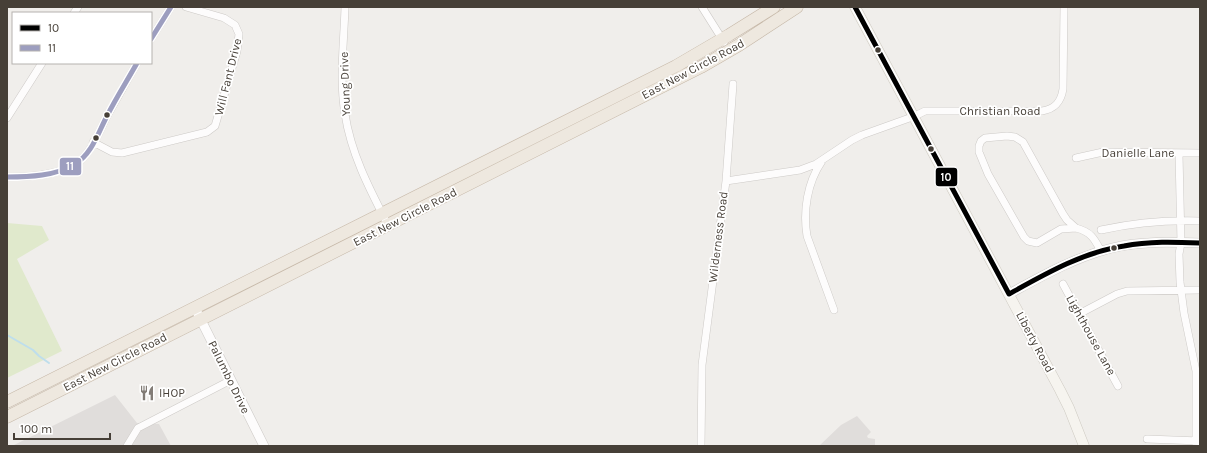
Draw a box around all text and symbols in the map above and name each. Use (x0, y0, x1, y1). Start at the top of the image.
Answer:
legend (12, 12, 152, 64)
text: 10 (48, 21, 59, 35)
street label: East New Circle Road (639, 36, 747, 102)
street label: Will Fant Drive (212, 37, 244, 117)
text: 11 (48, 41, 56, 55)
unlabelled marker (873, 45, 883, 55)
street label: Young Drive (337, 52, 353, 116)
street label: Christian Road (959, 104, 1041, 118)
unlabelled marker (102, 110, 112, 120)
unlabelled marker (91, 133, 101, 143)
unlabelled marker (926, 144, 936, 154)
street label: Danielle Lane (1102, 146, 1174, 160)
line badge: 11 (59, 157, 82, 176)
text: 11 (66, 160, 74, 173)
line badge: 10 (935, 167, 958, 187)
text: 10 (941, 171, 951, 184)
street label: East New Circle Road (351, 185, 459, 249)
street label: Wilderness Road (705, 191, 731, 283)
unlabelled marker (1109, 243, 1119, 253)
street label: Lighthouse Lane (1063, 292, 1119, 378)
street label: Liberty Road (1013, 309, 1057, 375)
street label: East New Circle Road (61, 330, 169, 394)
street label: Palumbo Drive (205, 338, 253, 416)
restaurant icon: IHOP (138, 384, 156, 402)
place label: IHOP (159, 386, 185, 400)
scale bar (14, 415, 110, 441)
text: 100 m (20, 422, 52, 436)

